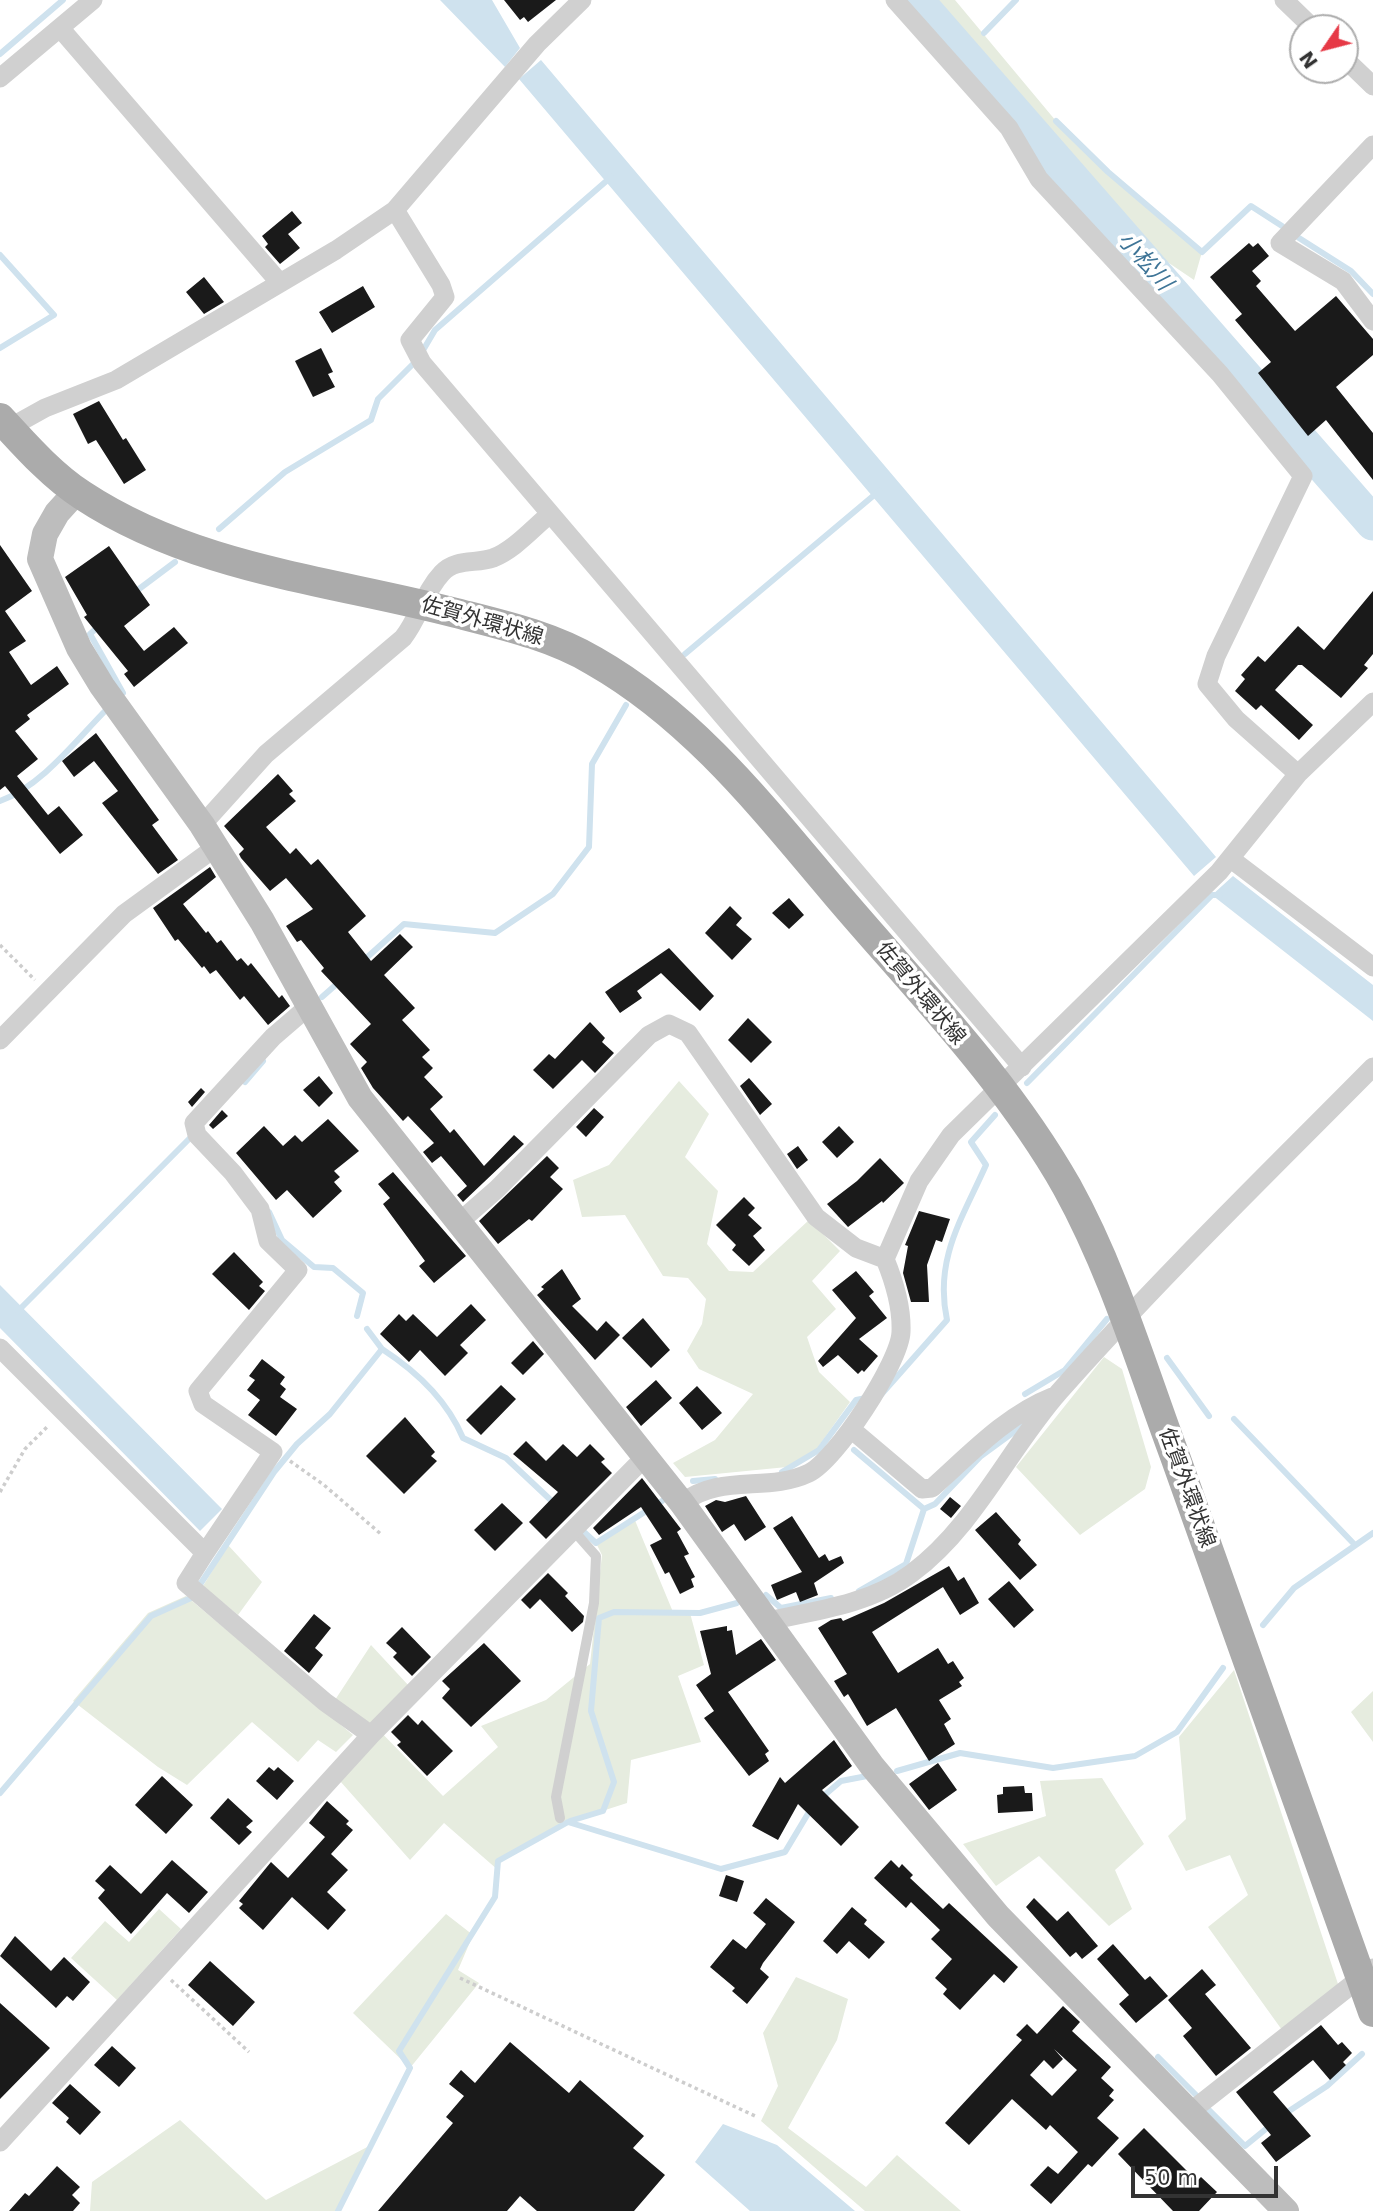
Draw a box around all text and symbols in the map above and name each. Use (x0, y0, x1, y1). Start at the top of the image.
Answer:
north arrow (1289, 14, 1359, 84)
text: N (1295, 47, 1322, 73)
water label: 小松川 (1111, 227, 1177, 297)
street label: 佐賀外環状線 (418, 593, 546, 651)
street label: 佐賀外環状線 (870, 938, 970, 1050)
street label: 佐賀外環状線 (1153, 1424, 1219, 1552)
scale bar (1135, 2152, 1282, 2196)
text: 50 m (1144, 2166, 1198, 2190)

